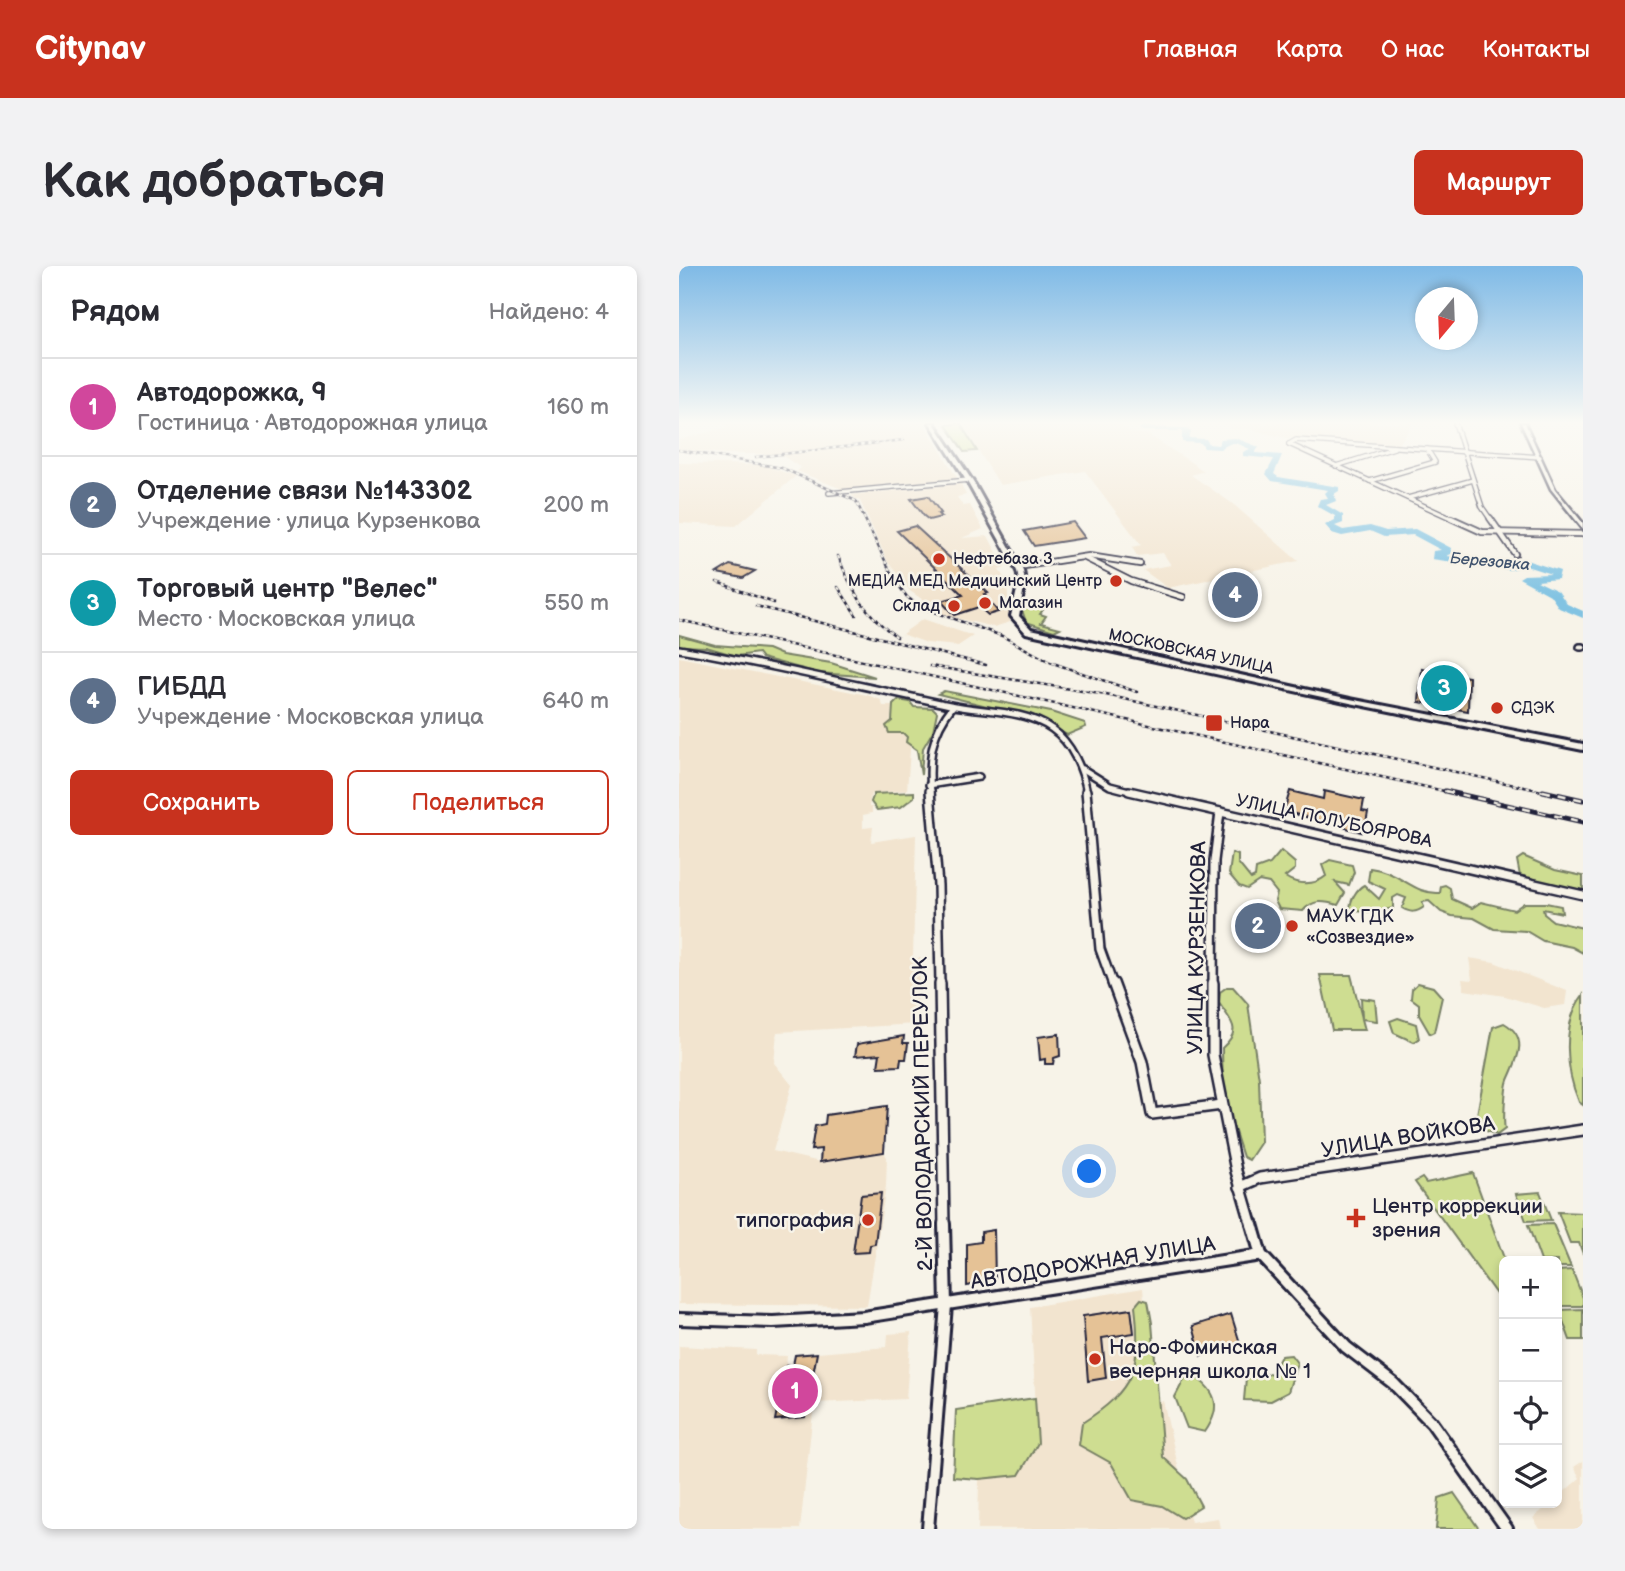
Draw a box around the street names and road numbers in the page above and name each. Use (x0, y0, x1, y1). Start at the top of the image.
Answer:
street label: МОСКОВСКАЯ УЛИЦА (1107, 625, 1276, 679)
street label: УЛИЦА ПОЛУБОЯРОВА (1234, 790, 1434, 852)
street label: УЛИЦА КУРЗЕНКОВА (1183, 841, 1211, 1055)
street label: 2-Й ВОЛОДАРСКИЙ ПЕРЕУЛОК (908, 956, 938, 1271)
street label: УЛИЦА ВОЙКОВА (1319, 1111, 1497, 1163)
street label: АВТОДОРОЖНАЯ УЛИЦА (968, 1231, 1217, 1295)

